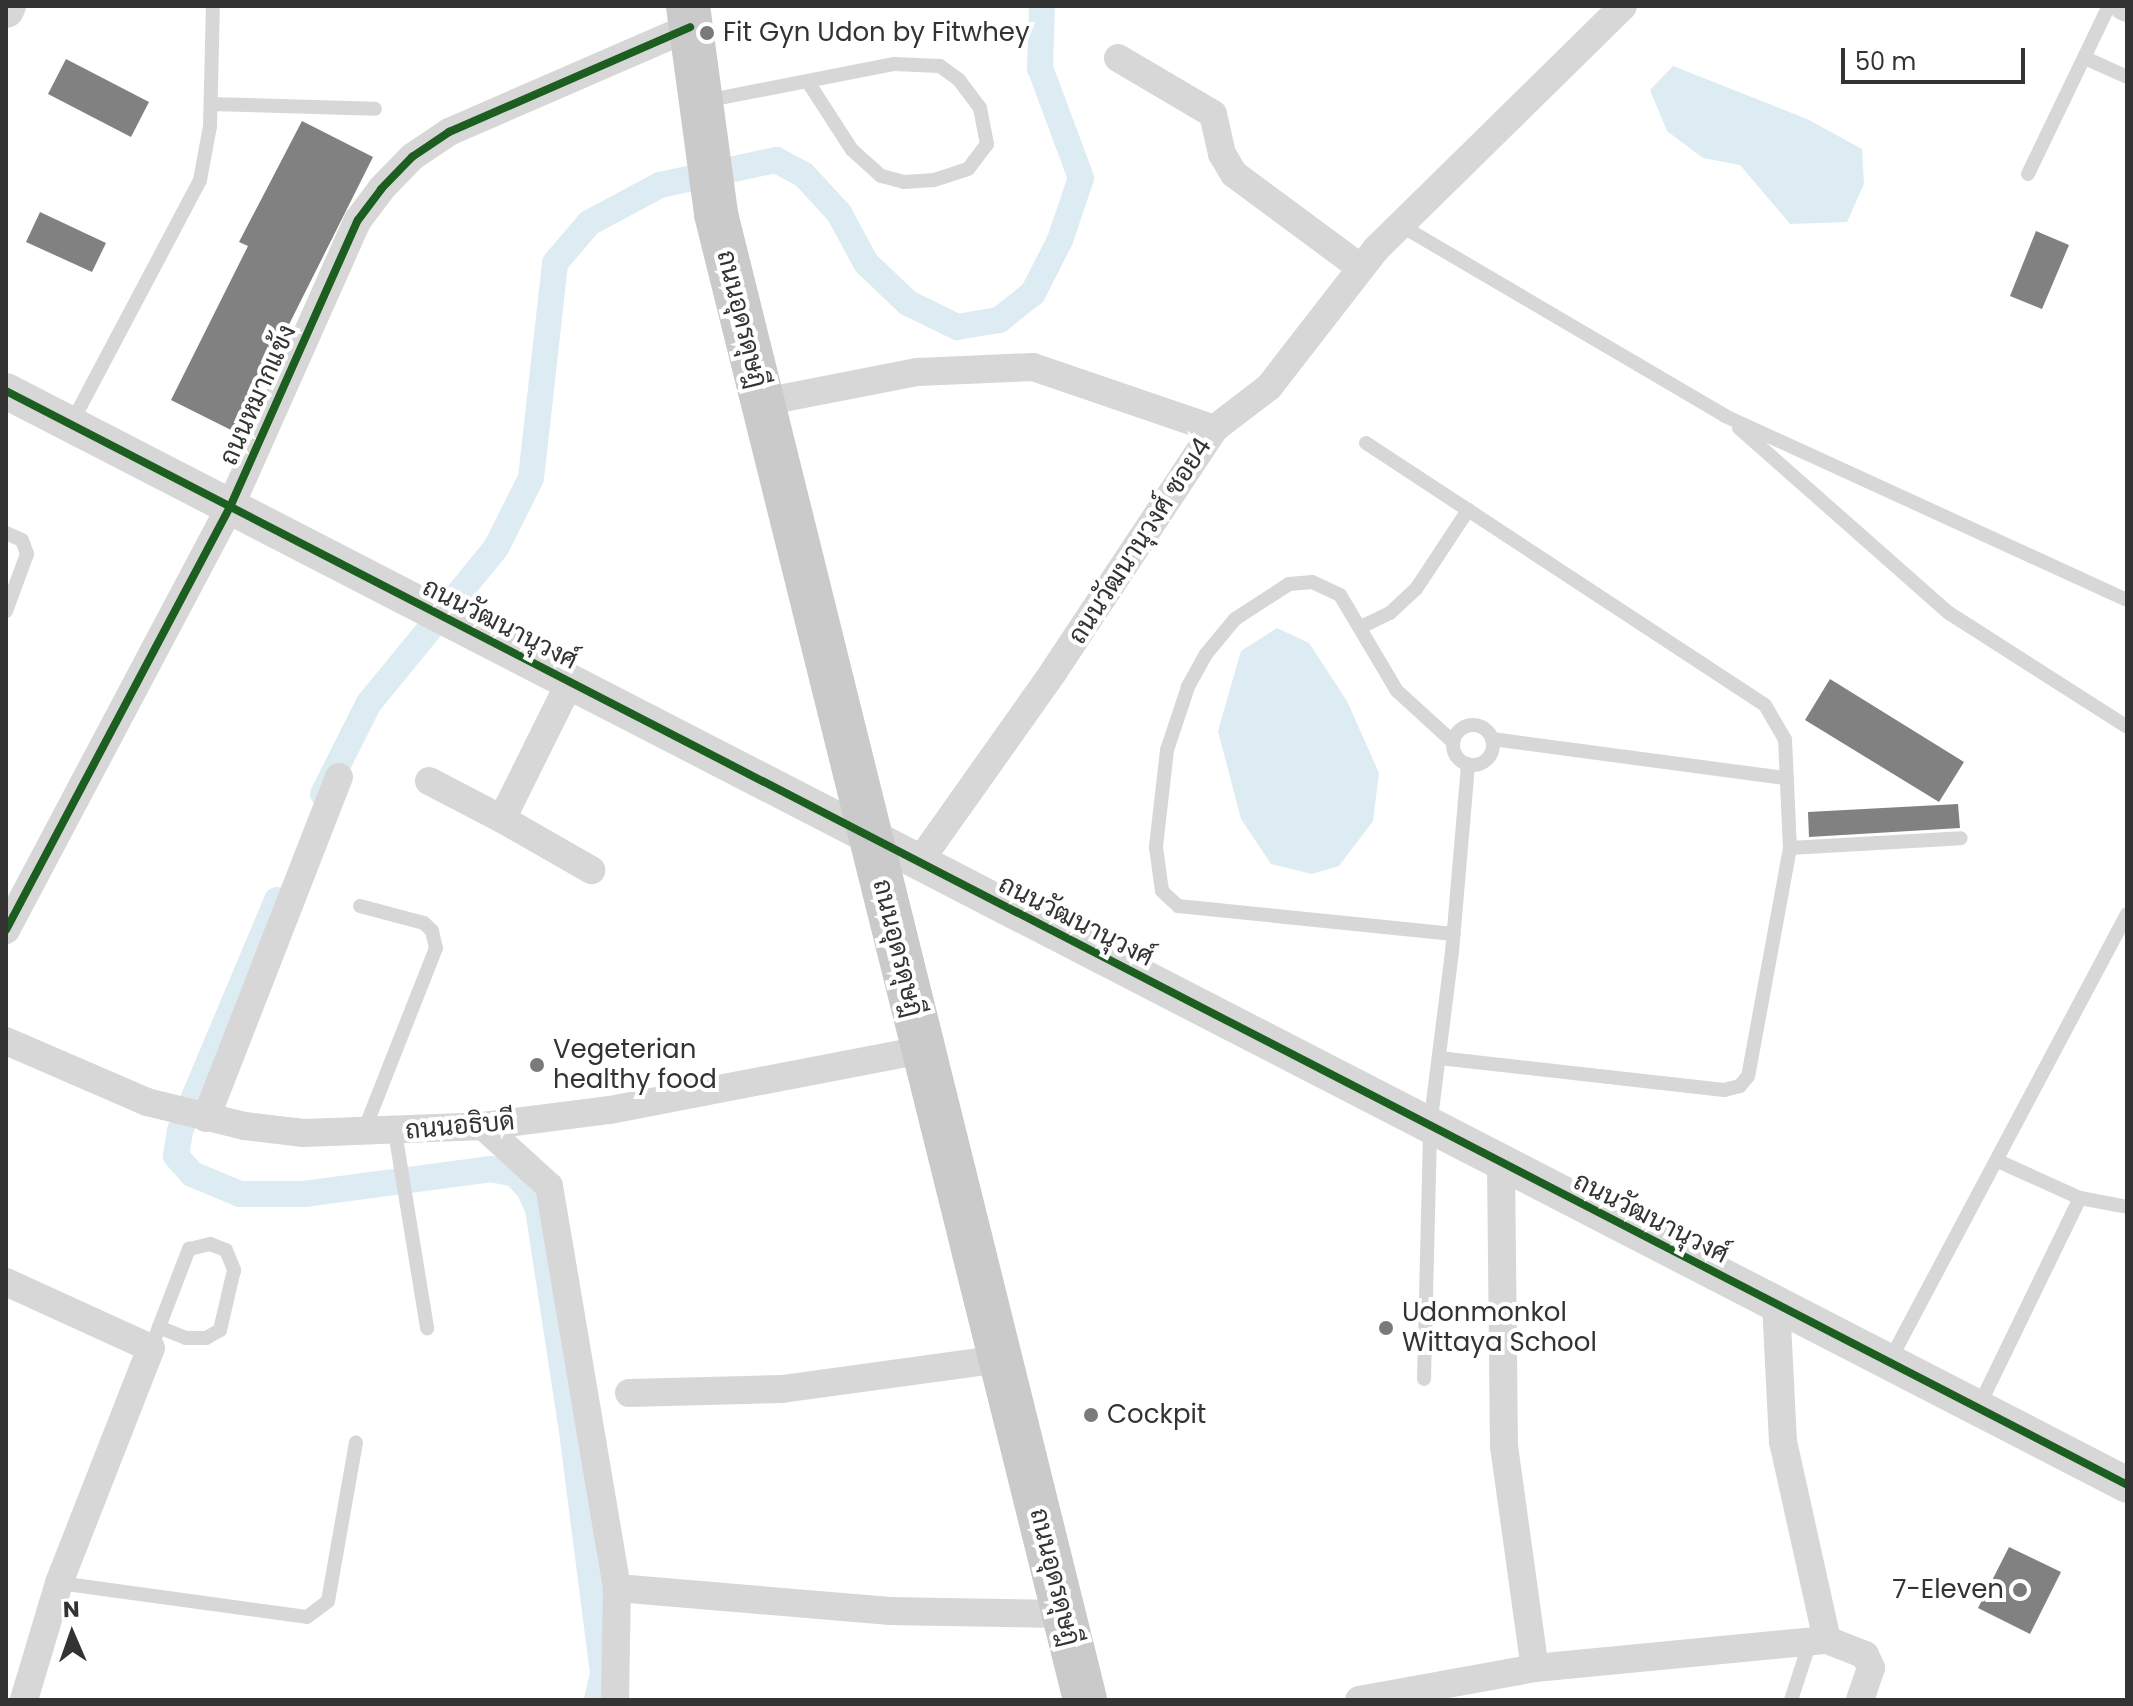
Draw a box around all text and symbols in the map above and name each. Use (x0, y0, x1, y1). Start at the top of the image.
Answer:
place label: Fit Gyn Udon by Fitwhey (723, 17, 1030, 49)
marker: Fit Gyn Udon by Fitwhey (698, 24, 716, 42)
scale bar (1845, 32, 2029, 82)
text: 50 m (1855, 45, 1916, 78)
street label: ถนนอุดรดุษฎี (710, 247, 774, 391)
street label: ถนนหมากแข้ง (213, 320, 303, 470)
street label: ถนนวัฒนานุวงศ์ ซอย4 (1062, 432, 1218, 650)
street label: ถนนวัฒนานุวงศ์ (417, 572, 583, 676)
street label: ถนนวัฒนานุวงศ์ (993, 869, 1159, 973)
street label: ถนนอุดรดุษฎี (866, 876, 930, 1020)
place label: Vegeterian healthy food (553, 1034, 717, 1096)
marker: Vegeterian healthy food (528, 1056, 546, 1074)
street label: ถนนอธิบดี (404, 1106, 516, 1146)
street label: ถนนวัฒนานุวงศ์ (1568, 1166, 1734, 1270)
place label: Udonmonkol Wittaya School (1402, 1297, 1597, 1358)
marker: Udonmonkol Wittaya School (1377, 1319, 1395, 1337)
place label: Cockpit (1107, 1399, 1206, 1431)
marker: Cockpit (1082, 1406, 1100, 1424)
street label: ถนนอุดรดุษฎี (1023, 1505, 1087, 1649)
place label: 7-Eleven (1892, 1574, 2004, 1606)
marker: 7-Eleven (2011, 1581, 2029, 1599)
north arrow (32, 1594, 112, 1674)
text: N (62, 1594, 80, 1625)

